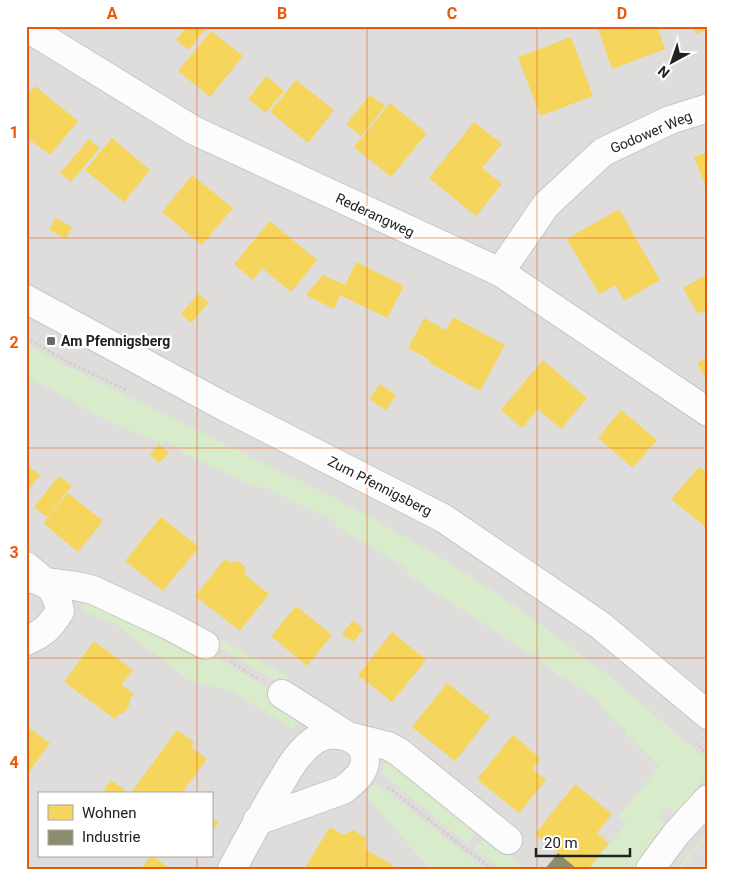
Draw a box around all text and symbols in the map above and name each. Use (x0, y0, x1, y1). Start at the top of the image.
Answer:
text: A (107, 4, 118, 23)
text: B (277, 4, 287, 23)
text: C (447, 4, 457, 23)
text: D (617, 4, 627, 23)
north arrow (646, 38, 696, 88)
text: N (655, 63, 673, 81)
street label: Godower Weg (608, 108, 694, 156)
text: 1 (9, 123, 19, 142)
street label: Rederangweg (333, 190, 417, 240)
text: 2 (9, 333, 19, 352)
place label: Am Pfennigsberg (61, 333, 170, 349)
marker: Am Pfennigsberg (45, 335, 57, 347)
street label: Zum Pfennigsberg (325, 453, 435, 519)
text: 3 (9, 543, 19, 562)
text: 4 (9, 753, 19, 772)
legend (38, 792, 212, 858)
text: Wohnen (82, 804, 136, 822)
scale bar (536, 825, 630, 857)
text: Industrie (82, 828, 140, 846)
text: 20 m (544, 834, 578, 852)

